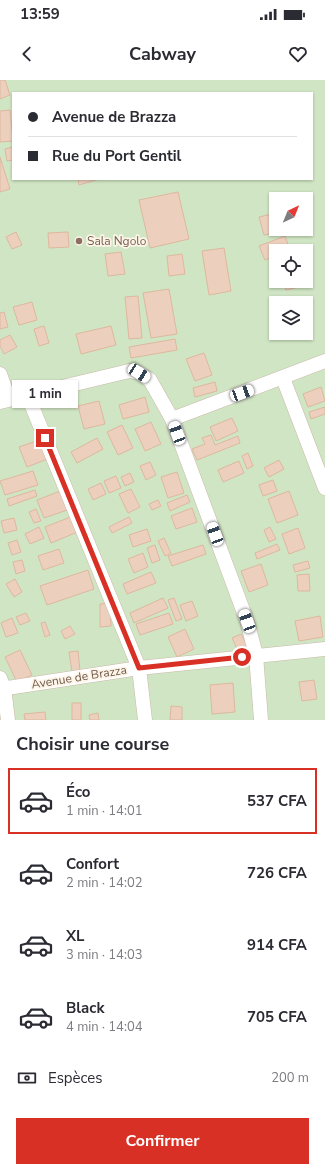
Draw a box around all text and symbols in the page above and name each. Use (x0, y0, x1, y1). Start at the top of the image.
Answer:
text: 13:59 (20, 4, 60, 24)
text: Cabway (129, 42, 196, 66)
icon: back (16, 43, 38, 65)
icon: heart (287, 43, 309, 65)
text: Avenue de Brazza (52, 107, 176, 127)
text: Rue du Port Gentil (52, 146, 181, 166)
north arrow (269, 192, 313, 236)
map controls (269, 192, 313, 340)
place label: Sala Ngolo (87, 233, 147, 249)
marker: Sala Ngolo (74, 236, 84, 246)
button: locate (269, 244, 313, 288)
button: layers (269, 296, 313, 340)
car (126, 361, 152, 385)
callout: 1 min (12, 380, 78, 408)
car (229, 383, 255, 403)
text: 1 min (28, 385, 62, 403)
car (167, 420, 187, 446)
route end (36, 429, 54, 447)
car (205, 521, 225, 547)
car (237, 608, 257, 634)
route start (233, 648, 251, 666)
street label: Avenue de Brazza (30, 662, 128, 692)
text: Choisir une course (16, 732, 169, 756)
text: Éco (66, 782, 90, 802)
icon: car (18, 783, 54, 819)
text: 537 CFA (247, 791, 307, 811)
text: 1 min · 14:01 (66, 802, 142, 820)
text: Confort (66, 854, 119, 874)
icon: car (18, 855, 54, 891)
text: 726 CFA (247, 863, 307, 883)
text: 2 min · 14:02 (66, 874, 142, 892)
text: XL (66, 926, 85, 946)
icon: car (18, 927, 54, 963)
text: 914 CFA (247, 935, 307, 955)
text: 3 min · 14:03 (66, 946, 142, 964)
text: Black (66, 998, 104, 1018)
icon: car (18, 999, 54, 1035)
text: 705 CFA (247, 1007, 307, 1027)
text: 4 min · 14:04 (66, 1018, 142, 1036)
icon: cash (16, 1067, 38, 1089)
text: Espèces (48, 1068, 103, 1088)
text: 200 m (271, 1069, 309, 1087)
button: Confirmer (16, 1118, 309, 1164)

